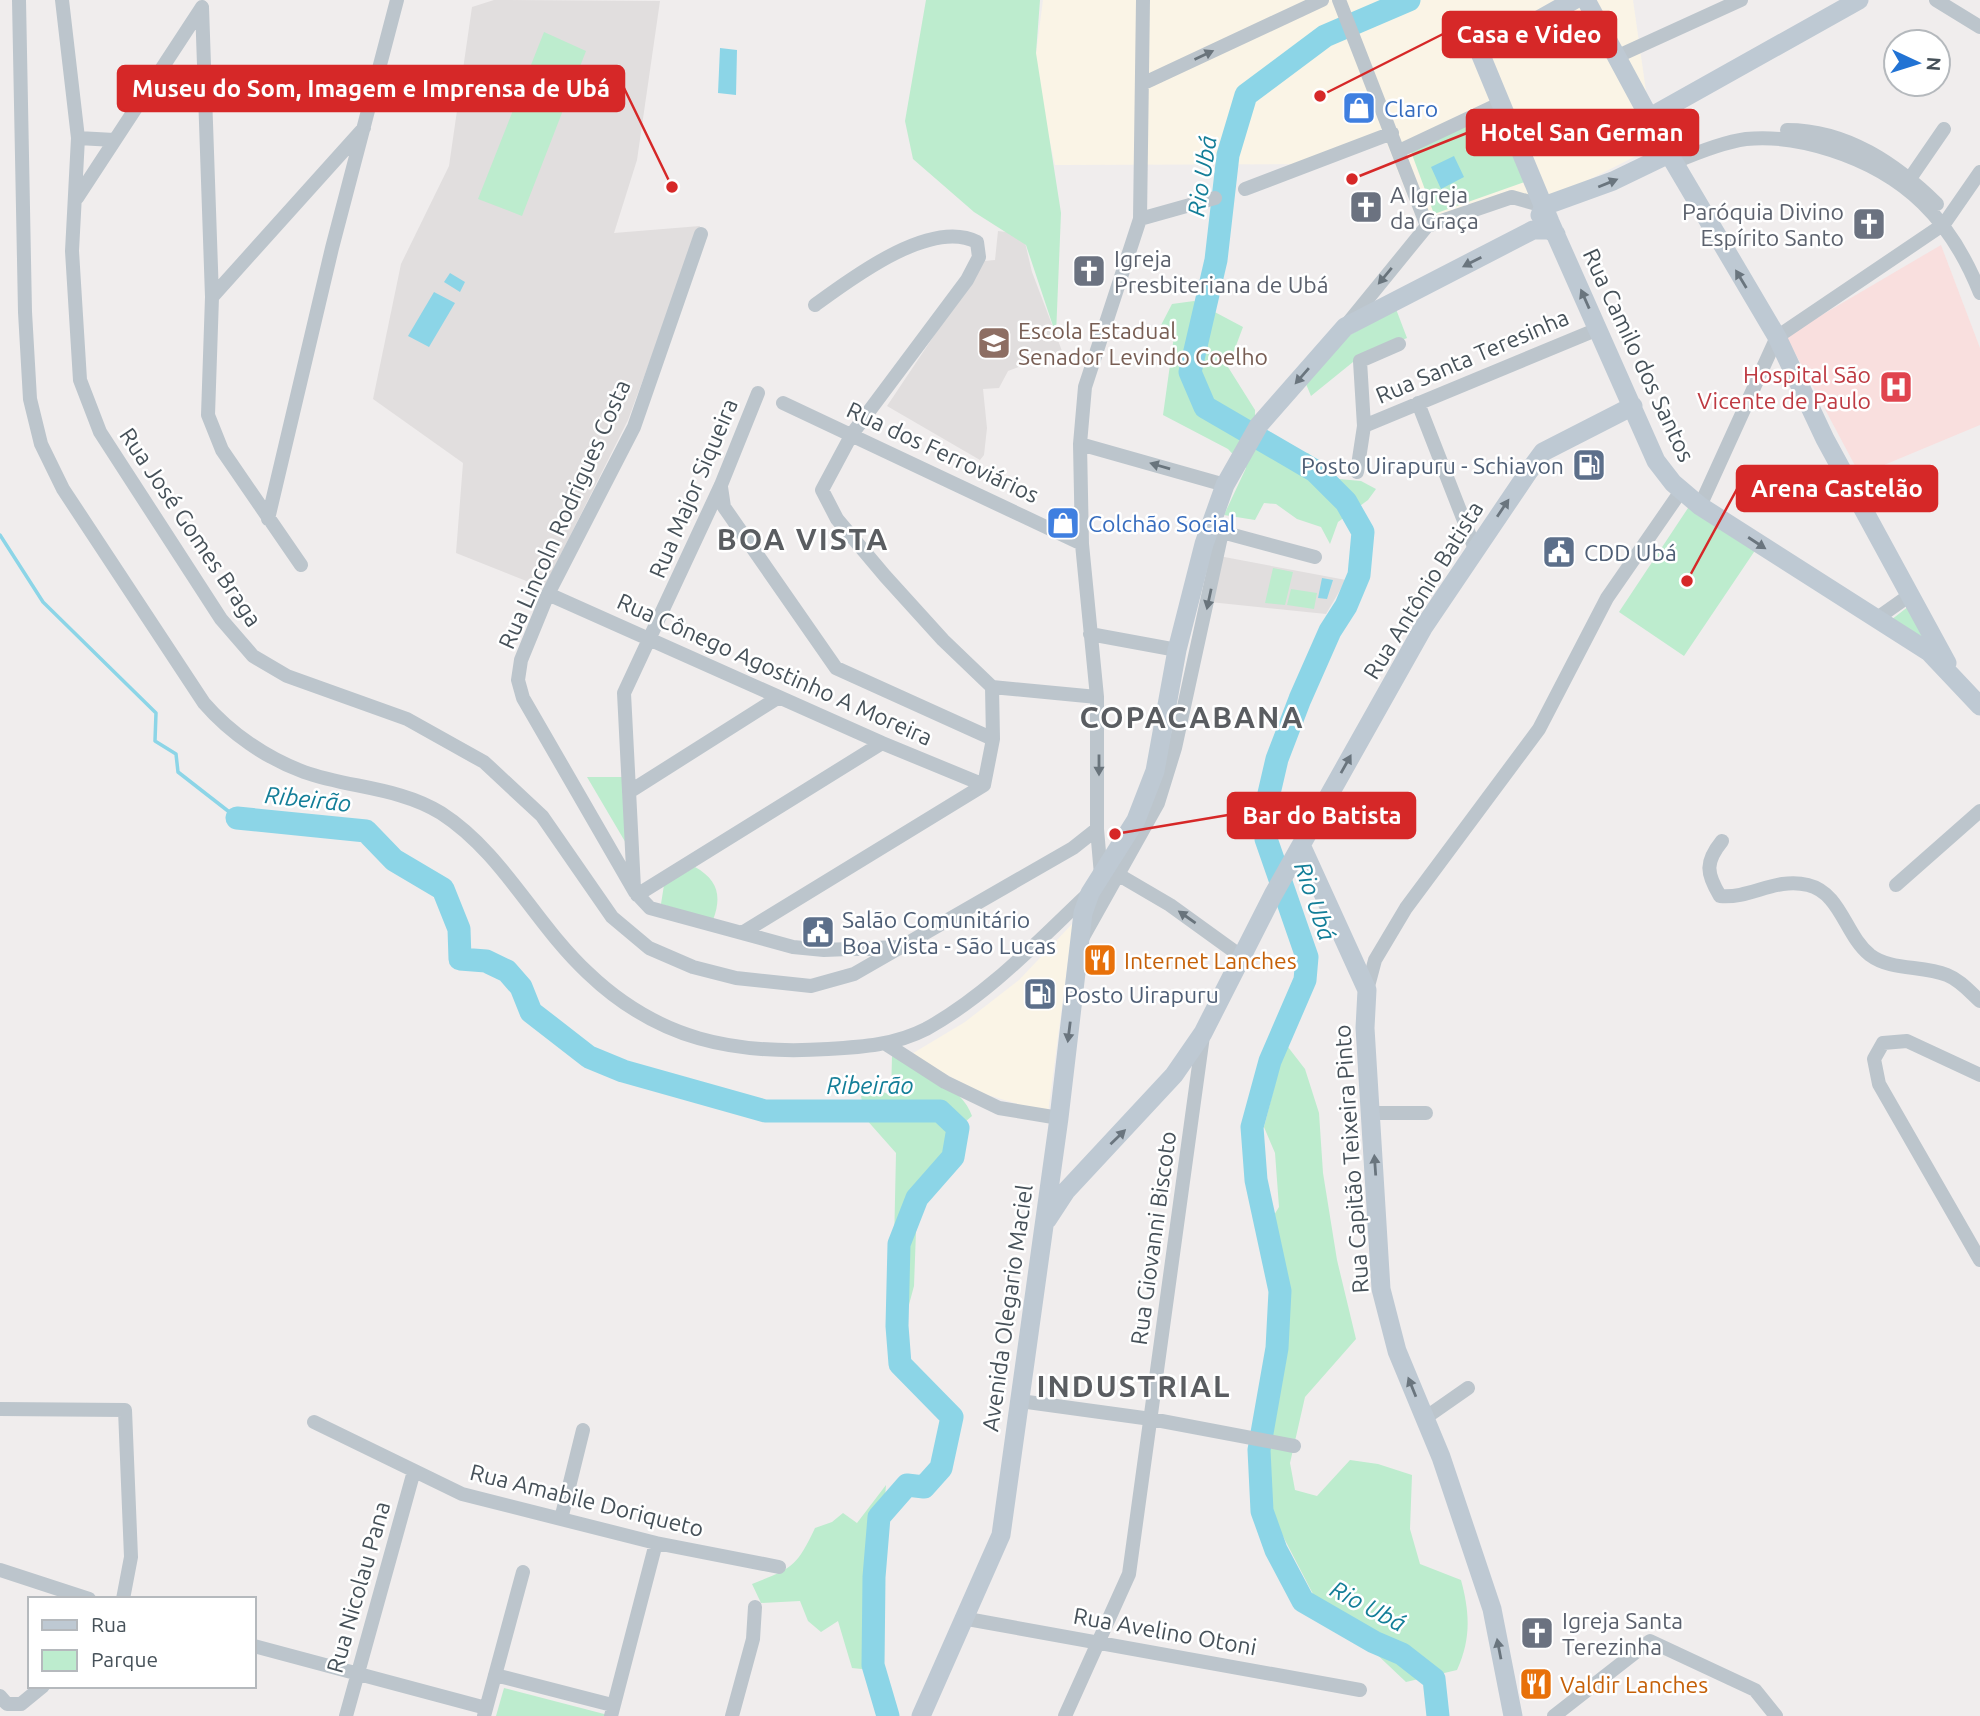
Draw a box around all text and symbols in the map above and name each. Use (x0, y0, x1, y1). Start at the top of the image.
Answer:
callout: Casa e Video (1443, 12, 1616, 57)
text: Casa e Video (1456, 21, 1602, 48)
north arrow (1882, 28, 1952, 98)
one-way arrow (1194, 49, 1214, 61)
text: N (1922, 56, 1945, 72)
callout: Museu do Som, Imagem e Imprensa de Ubá (118, 66, 624, 111)
text: Museu do Som, Imagem e Imprensa de Ubá (132, 75, 610, 102)
shop icon: Claro (1340, 89, 1378, 127)
place label: Claro (1384, 96, 1438, 121)
callout: Hotel San German (1467, 110, 1698, 155)
text: Hotel San German (1480, 119, 1684, 146)
water label: Rio Ubá (1182, 134, 1222, 218)
one-way arrow (1598, 177, 1619, 188)
place label: A Igreja da Graça (1390, 182, 1479, 233)
church icon: A Igreja da Graça (1347, 188, 1385, 226)
place label: Paróquia Divino Espírito Santo (1682, 199, 1844, 250)
church icon: Paróquia Divino Espírito Santo (1850, 205, 1888, 243)
street label: Rua Camilo dos Santos (1579, 244, 1699, 466)
place label: Igreja Presbiteriana de Ubá (1114, 246, 1329, 297)
church icon: Igreja Presbiteriana de Ubá (1070, 252, 1108, 290)
one-way arrow (1462, 256, 1482, 267)
one-way arrow (1378, 268, 1393, 285)
one-way arrow (1735, 269, 1748, 288)
one-way arrow (1579, 289, 1590, 310)
street label: Rua Santa Teresinha (1372, 304, 1572, 408)
place label: Escola Estadual Senador Levindo Coelho (1018, 318, 1268, 369)
school or university icon: Escola Estadual Senador Levindo Coelho (975, 324, 1013, 362)
place label: Hospital São Vicente de Paulo (1697, 362, 1871, 413)
one-way arrow (1294, 367, 1310, 385)
hospital icon: Hospital São Vicente de Paulo (1877, 368, 1915, 406)
street label: Rua Lincoln Rodrigues Costa (493, 376, 635, 652)
street label: Rua Major Siqueira (644, 395, 742, 581)
street label: Rua dos Ferroviários (843, 397, 1043, 507)
street label: Rua José Gomes Braga (115, 423, 267, 631)
fuel station icon: Posto Uirapuru - Schiavon (1570, 446, 1608, 484)
place label: Posto Uirapuru - Schiavon (1301, 453, 1564, 478)
one-way arrow (1149, 461, 1170, 471)
callout: Arena Castelão (1737, 466, 1937, 511)
text: Arena Castelão (1751, 475, 1923, 502)
street label: Rua Antônio Batista (1358, 497, 1488, 683)
one-way arrow (1497, 498, 1510, 517)
shop icon: Colchão Social (1044, 504, 1082, 542)
place label: Colchão Social (1088, 511, 1236, 536)
district label: BOA VISTA (717, 522, 889, 556)
public building icon: CDD Ubá (1540, 533, 1578, 571)
one-way arrow (1747, 537, 1767, 550)
place label: CDD Ubá (1584, 540, 1677, 565)
street label: Rua Cônego Agostinho A Moreira (614, 588, 936, 750)
one-way arrow (1203, 588, 1214, 610)
district label: COPACABANA (1079, 700, 1305, 734)
one-way arrow (1340, 754, 1352, 774)
one-way arrow (1093, 755, 1105, 777)
water label: Ribeirão (263, 781, 353, 817)
callout: Bar do Batista (1228, 793, 1415, 838)
text: Bar do Batista (1242, 802, 1402, 829)
water label: Rio Ubá (1289, 858, 1341, 944)
place label: Salão Comunitário Boa Vista - São Lucas (842, 907, 1056, 958)
one-way arrow (1178, 910, 1196, 924)
public building icon: Salão Comunitário Boa Vista - São Lucas (799, 913, 837, 951)
restaurant icon: Internet Lanches (1081, 941, 1119, 979)
place label: Internet Lanches (1124, 948, 1297, 973)
fuel station icon: Posto Uirapuru (1021, 975, 1059, 1013)
place label: Posto Uirapuru (1064, 982, 1219, 1007)
one-way arrow (1063, 1021, 1074, 1043)
street label: Rua Capitão Teixeira Pinto (1329, 1024, 1373, 1294)
water label: Ribeirão (827, 1072, 913, 1099)
one-way arrow (1109, 1129, 1126, 1146)
street label: Rua Giovanni Biscoto (1126, 1129, 1180, 1347)
one-way arrow (1370, 1154, 1381, 1176)
street label: Avenida Olegario Maciel (977, 1183, 1037, 1433)
district label: INDUSTRIAL (1036, 1369, 1232, 1403)
one-way arrow (1407, 1377, 1418, 1398)
street label: Rua Amabile Doriqueto (468, 1459, 706, 1541)
street label: Rua Nicolau Pana (322, 1498, 394, 1676)
water label: Rio Ubá (1326, 1575, 1410, 1637)
legend (28, 1597, 256, 1688)
street label: Rua Avelino Otoni (1071, 1603, 1259, 1659)
place label: Igreja Santa Terezinha (1562, 1608, 1683, 1659)
text: Rua (91, 1612, 127, 1636)
church icon: Igreja Santa Terezinha (1518, 1614, 1556, 1652)
one-way arrow (1494, 1638, 1505, 1660)
text: Parque (91, 1647, 158, 1671)
restaurant icon: Valdir Lanches (1517, 1665, 1555, 1703)
place label: Valdir Lanches (1560, 1672, 1708, 1697)

